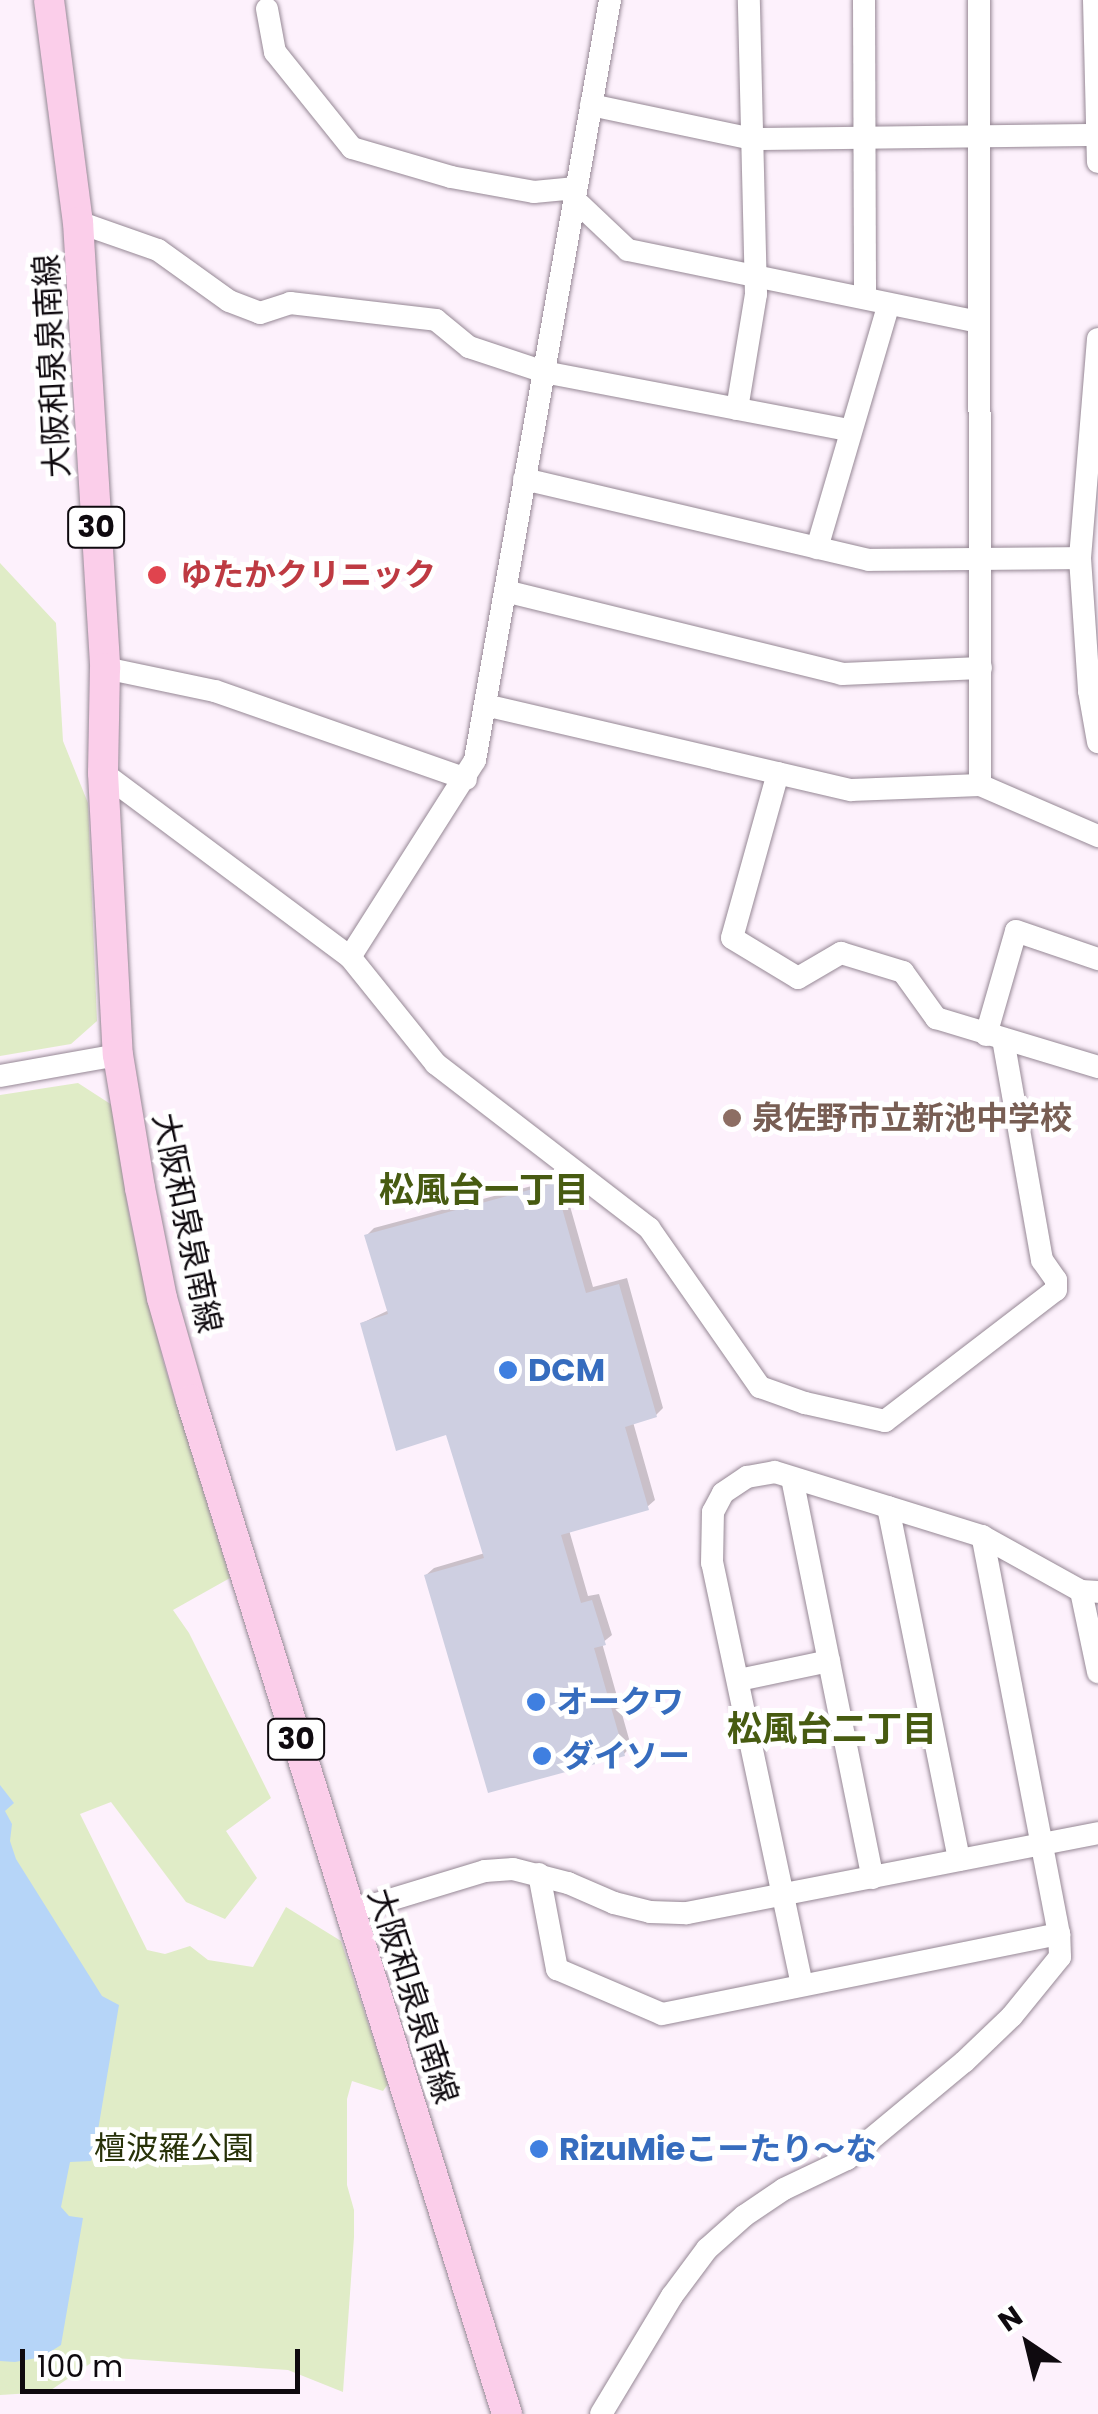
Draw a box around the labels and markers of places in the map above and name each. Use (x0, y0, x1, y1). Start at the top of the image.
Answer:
place label: ゆたかクリニック (180, 556, 436, 594)
marker: ゆたかクリニック (144, 562, 170, 588)
place label: 泉佐野市立新池中学校 (752, 1099, 1072, 1137)
marker: 泉佐野市立新池中学校 (721, 1107, 743, 1129)
place label: DCM (528, 1351, 605, 1389)
marker: DCM (497, 1359, 519, 1381)
place label: オークワ (556, 1683, 684, 1721)
marker: オークワ (525, 1691, 547, 1713)
place label: ダイソー (562, 1737, 690, 1775)
marker: ダイソー (531, 1745, 553, 1767)
place label: RizuMieこーたり～な (559, 2130, 877, 2168)
marker: RizuMieこーたり～な (528, 2138, 550, 2160)

